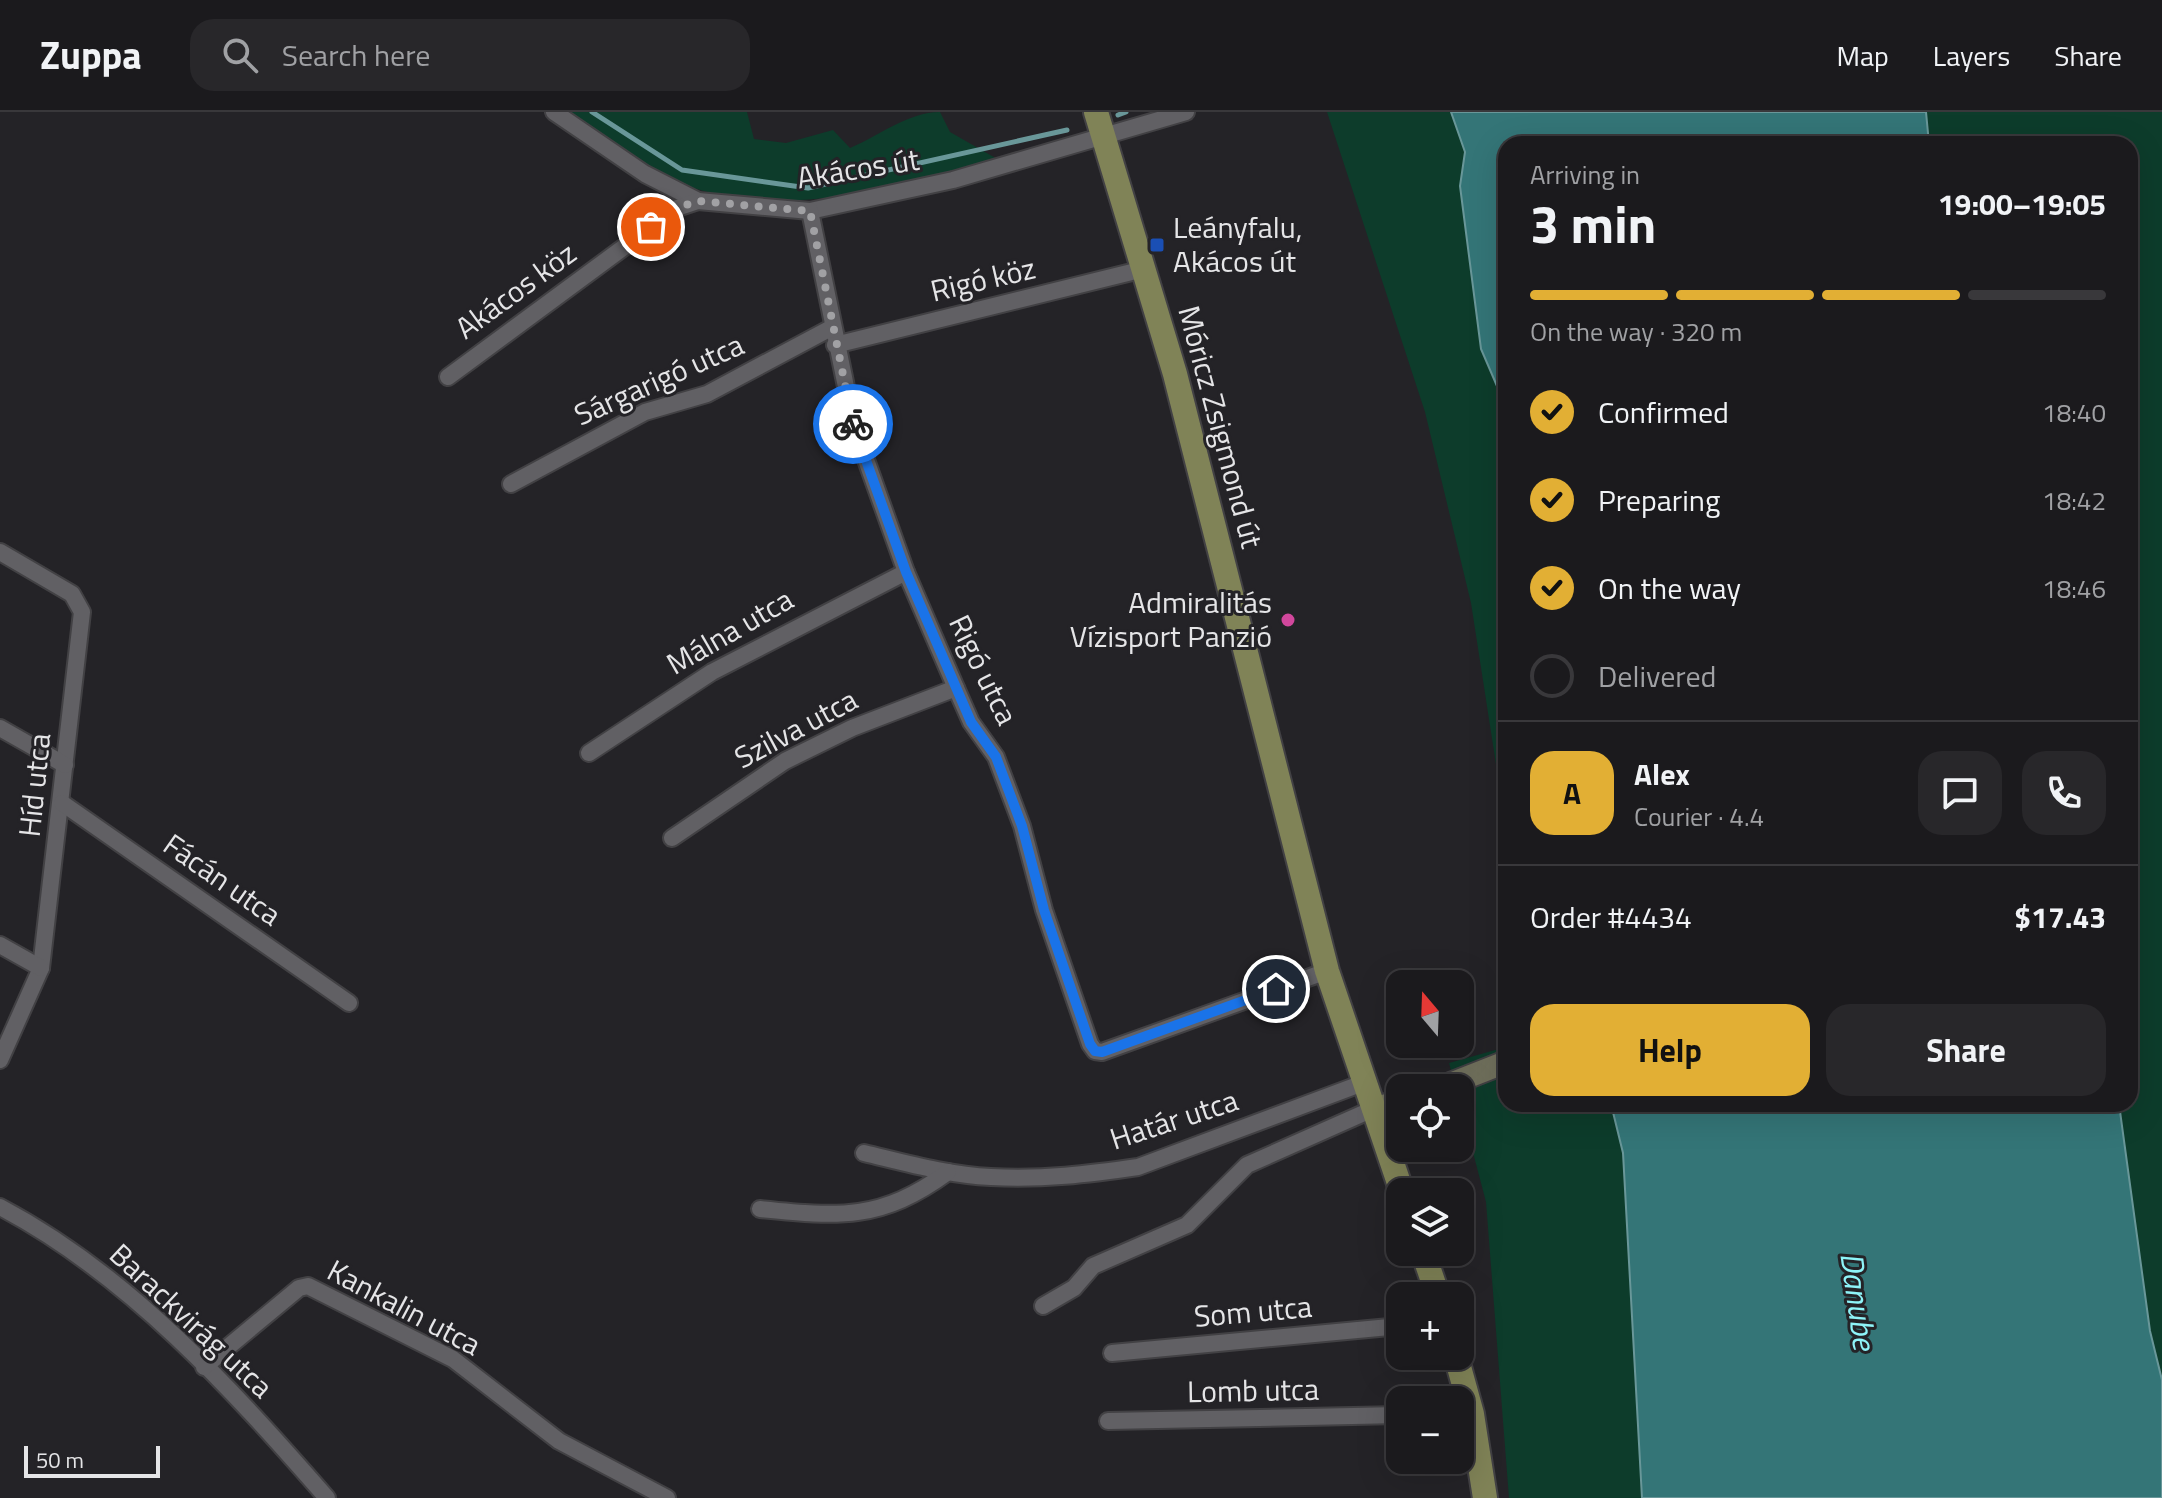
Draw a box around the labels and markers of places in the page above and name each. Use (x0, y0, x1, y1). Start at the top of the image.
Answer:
pin (617, 193, 685, 261)
place label: Leányfalu, Akácos út (1173, 204, 1302, 284)
marker: Leányfalu, Akácos út (1148, 236, 1166, 254)
place label: Admiralitás Vízisport Panzió (1070, 579, 1272, 659)
marker: Admiralitás Vízisport Panzió (1279, 611, 1297, 629)
pin (1242, 955, 1310, 1023)

